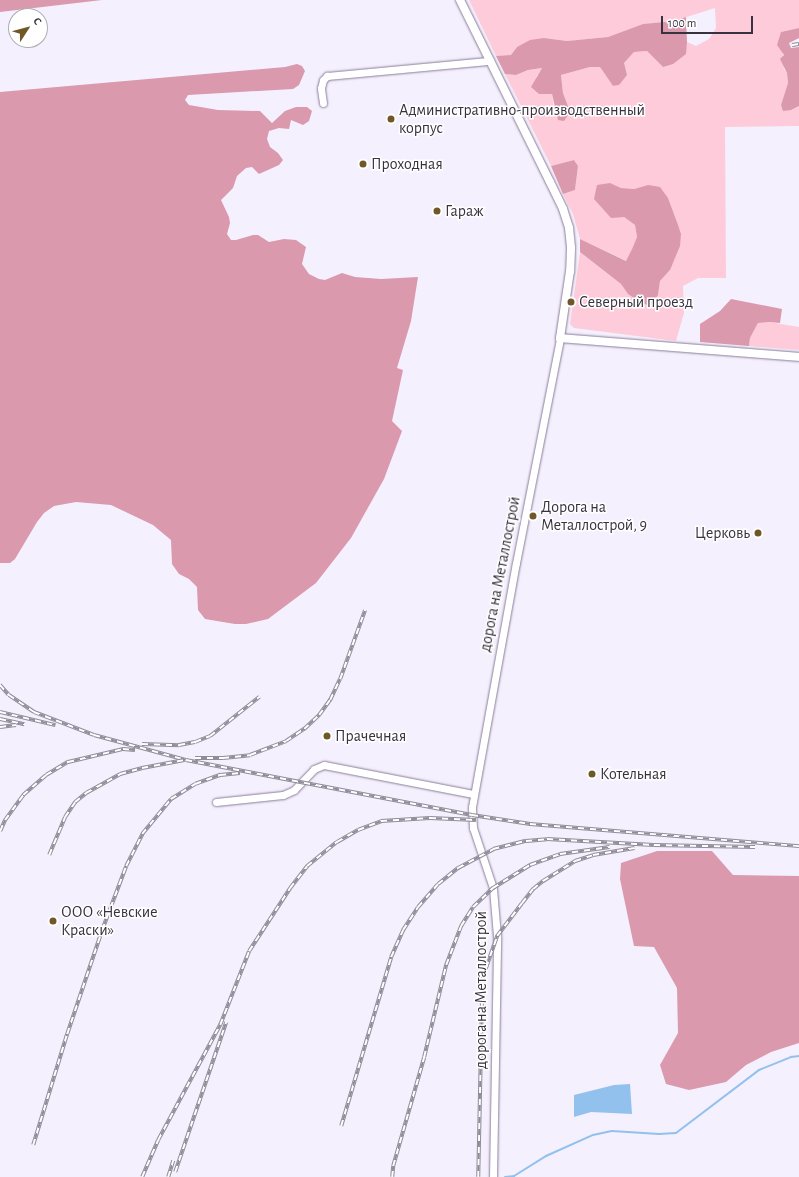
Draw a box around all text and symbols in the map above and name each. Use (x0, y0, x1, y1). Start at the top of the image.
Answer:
north arrow (8, 8, 48, 48)
scale bar (663, 8, 755, 34)
text: С (31, 16, 44, 27)
text: 100 m (668, 17, 696, 29)
place label: Административно-производственный корпус (399, 100, 645, 138)
marker: Административно-производственный корпус (386, 114, 396, 124)
place label: Проходная (371, 154, 443, 174)
marker: Проходная (358, 159, 368, 169)
place label: Гараж (445, 201, 484, 221)
marker: Гараж (432, 206, 442, 216)
place label: Северный проезд (579, 292, 693, 312)
marker: Северный проезд (566, 297, 576, 307)
street label: дорога на Металлострой (476, 495, 524, 653)
place label: Дорога на Металлострой, 9 (541, 497, 647, 535)
marker: Дорога на Металлострой, 9 (528, 511, 538, 521)
place label: Церковь (695, 523, 750, 543)
marker: Церковь (753, 528, 763, 538)
place label: Прачечная (335, 726, 406, 746)
marker: Прачечная (322, 731, 332, 741)
place label: Котельная (600, 764, 667, 784)
marker: Котельная (587, 769, 597, 779)
place label: ООО «Невские Краски» (61, 902, 158, 940)
street label: дорога на Металлострой (471, 911, 491, 1069)
marker: ООО «Невские Краски» (48, 916, 58, 926)

